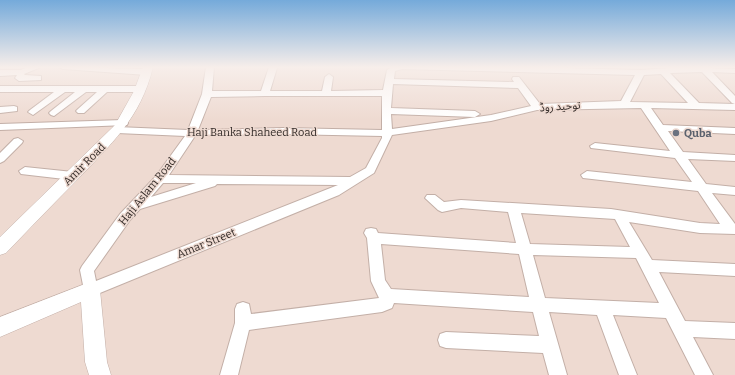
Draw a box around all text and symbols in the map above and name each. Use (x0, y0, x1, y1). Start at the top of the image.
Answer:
street label: توحید روڈ (539, 98, 581, 114)
street label: Haji Banka Shaheed Road (187, 126, 317, 139)
place label: Quba (684, 127, 712, 140)
marker: Quba (671, 128, 681, 138)
street label: Amir Road (61, 140, 108, 188)
street label: Haji Aslam Road (116, 154, 179, 228)
street label: Amar Street (175, 226, 237, 261)

